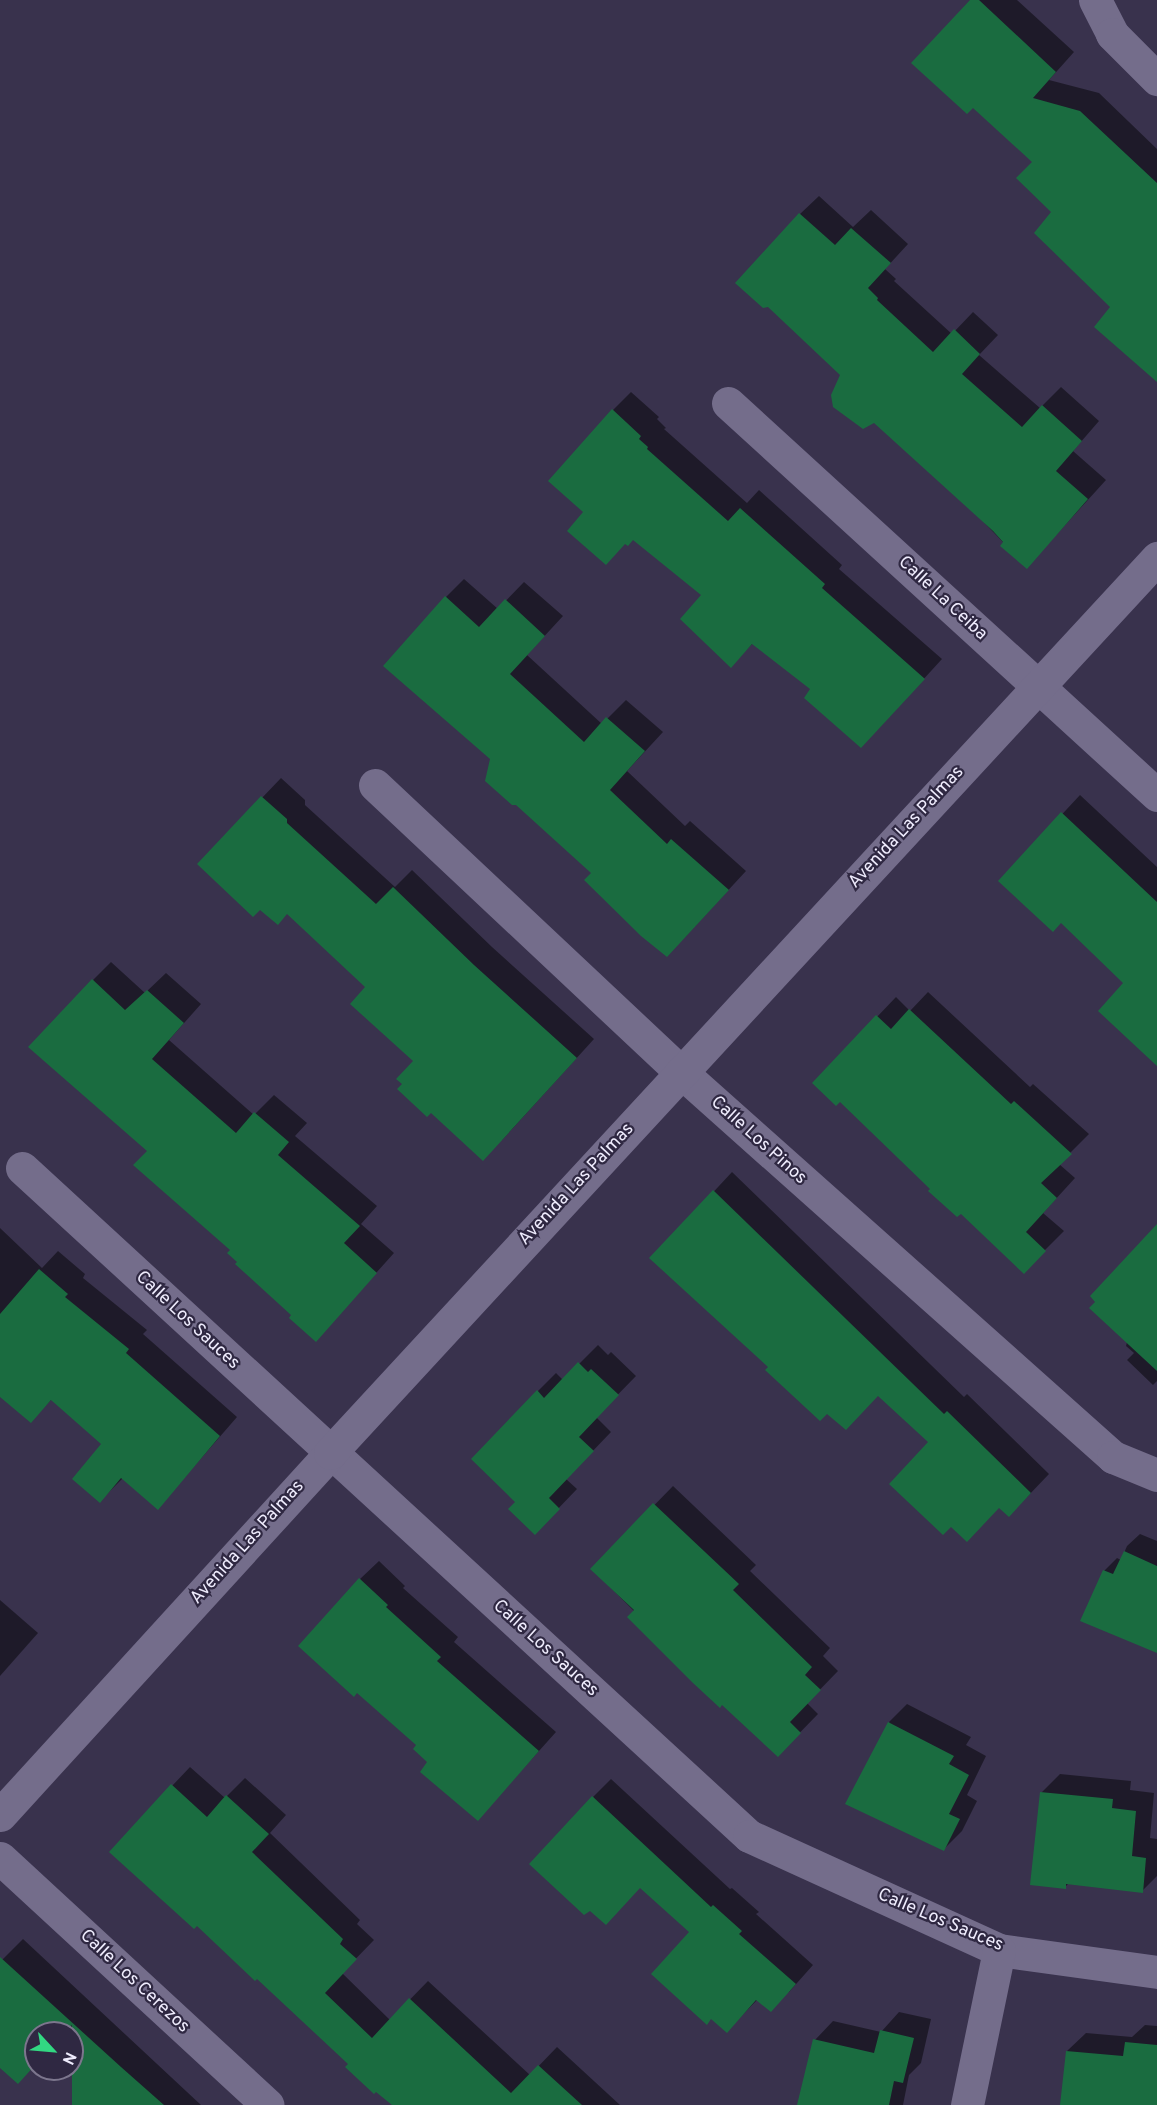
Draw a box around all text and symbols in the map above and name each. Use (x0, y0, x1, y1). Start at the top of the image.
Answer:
street label: Calle La Ceiba (893, 552, 991, 646)
street label: Avenida Las Palmas (845, 762, 969, 894)
street label: Calle Los Pinos (706, 1092, 810, 1190)
street label: Avenida Las Palmas (515, 1119, 639, 1251)
street label: Calle Los Sauces (130, 1267, 244, 1375)
street label: Avenida Las Palmas (187, 1477, 309, 1609)
street label: Calle Los Sauces (488, 1596, 602, 1702)
street label: Calle Los Sauces (874, 1885, 1006, 1957)
street label: Calle Los Cerezos (75, 1926, 193, 2038)
north arrow (24, 2021, 84, 2081)
text: N (57, 2048, 80, 2068)

